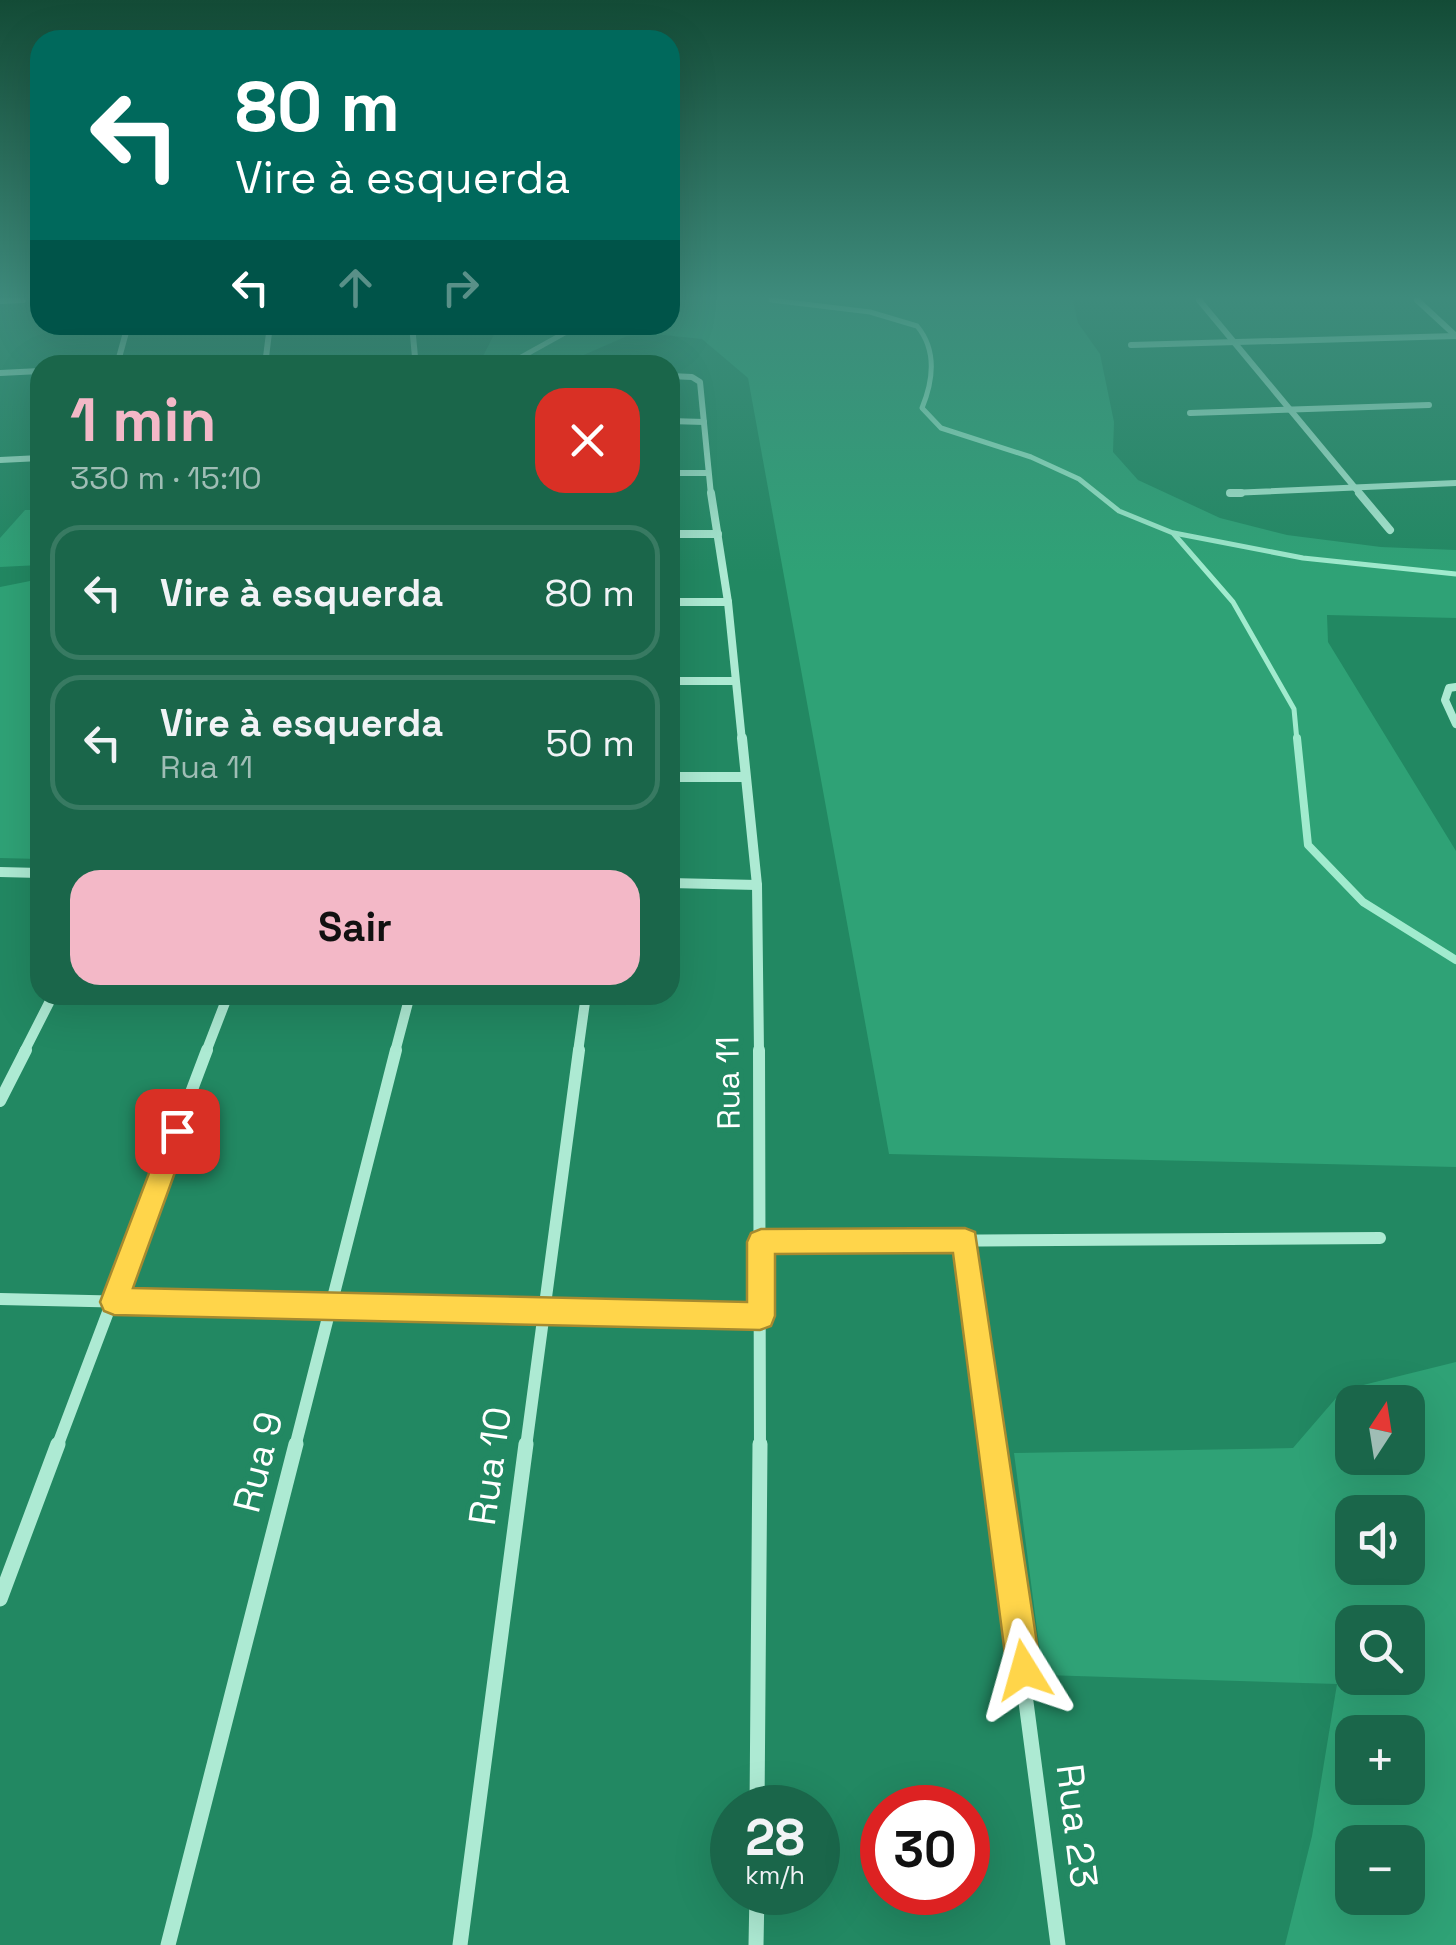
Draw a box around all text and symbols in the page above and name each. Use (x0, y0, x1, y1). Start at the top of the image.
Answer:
text: 80 m (235, 62, 400, 151)
icon: left (70, 70, 200, 200)
text: Vire à esquerda (235, 149, 570, 206)
icon: left (223, 260, 278, 315)
icon: ahead (328, 260, 383, 315)
icon: right (433, 260, 488, 315)
text: 1 min (70, 382, 217, 459)
button: close (535, 388, 640, 493)
text: 330 m · 15:10 (70, 458, 262, 498)
icon: left (75, 565, 130, 620)
text: Vire à esquerda (160, 569, 443, 617)
text: 80 m (545, 569, 635, 617)
text: Vire à esquerda (160, 699, 443, 747)
icon: left (75, 715, 130, 770)
text: 50 m (545, 719, 635, 767)
text: Rua 11 (160, 747, 253, 787)
button: Sair (70, 870, 640, 985)
street label: Rua 11 (707, 1036, 749, 1130)
pin (135, 1089, 220, 1174)
icon: arrive (150, 1104, 205, 1159)
north arrow (1335, 1385, 1425, 1475)
map controls (1335, 1385, 1425, 1915)
street label: Rua 10 (458, 1404, 522, 1528)
street label: Rua 9 (222, 1407, 294, 1517)
button: sound (1335, 1495, 1425, 1585)
button: search (1335, 1605, 1425, 1695)
position arrow (972, 1618, 1076, 1722)
button: + (1335, 1715, 1425, 1805)
street label: Rua 23 (1046, 1761, 1108, 1891)
speed limit sign: 30 (860, 1785, 990, 1915)
text: 28 (745, 1806, 805, 1870)
button: − (1335, 1825, 1425, 1915)
text: km/h (745, 1859, 805, 1891)

